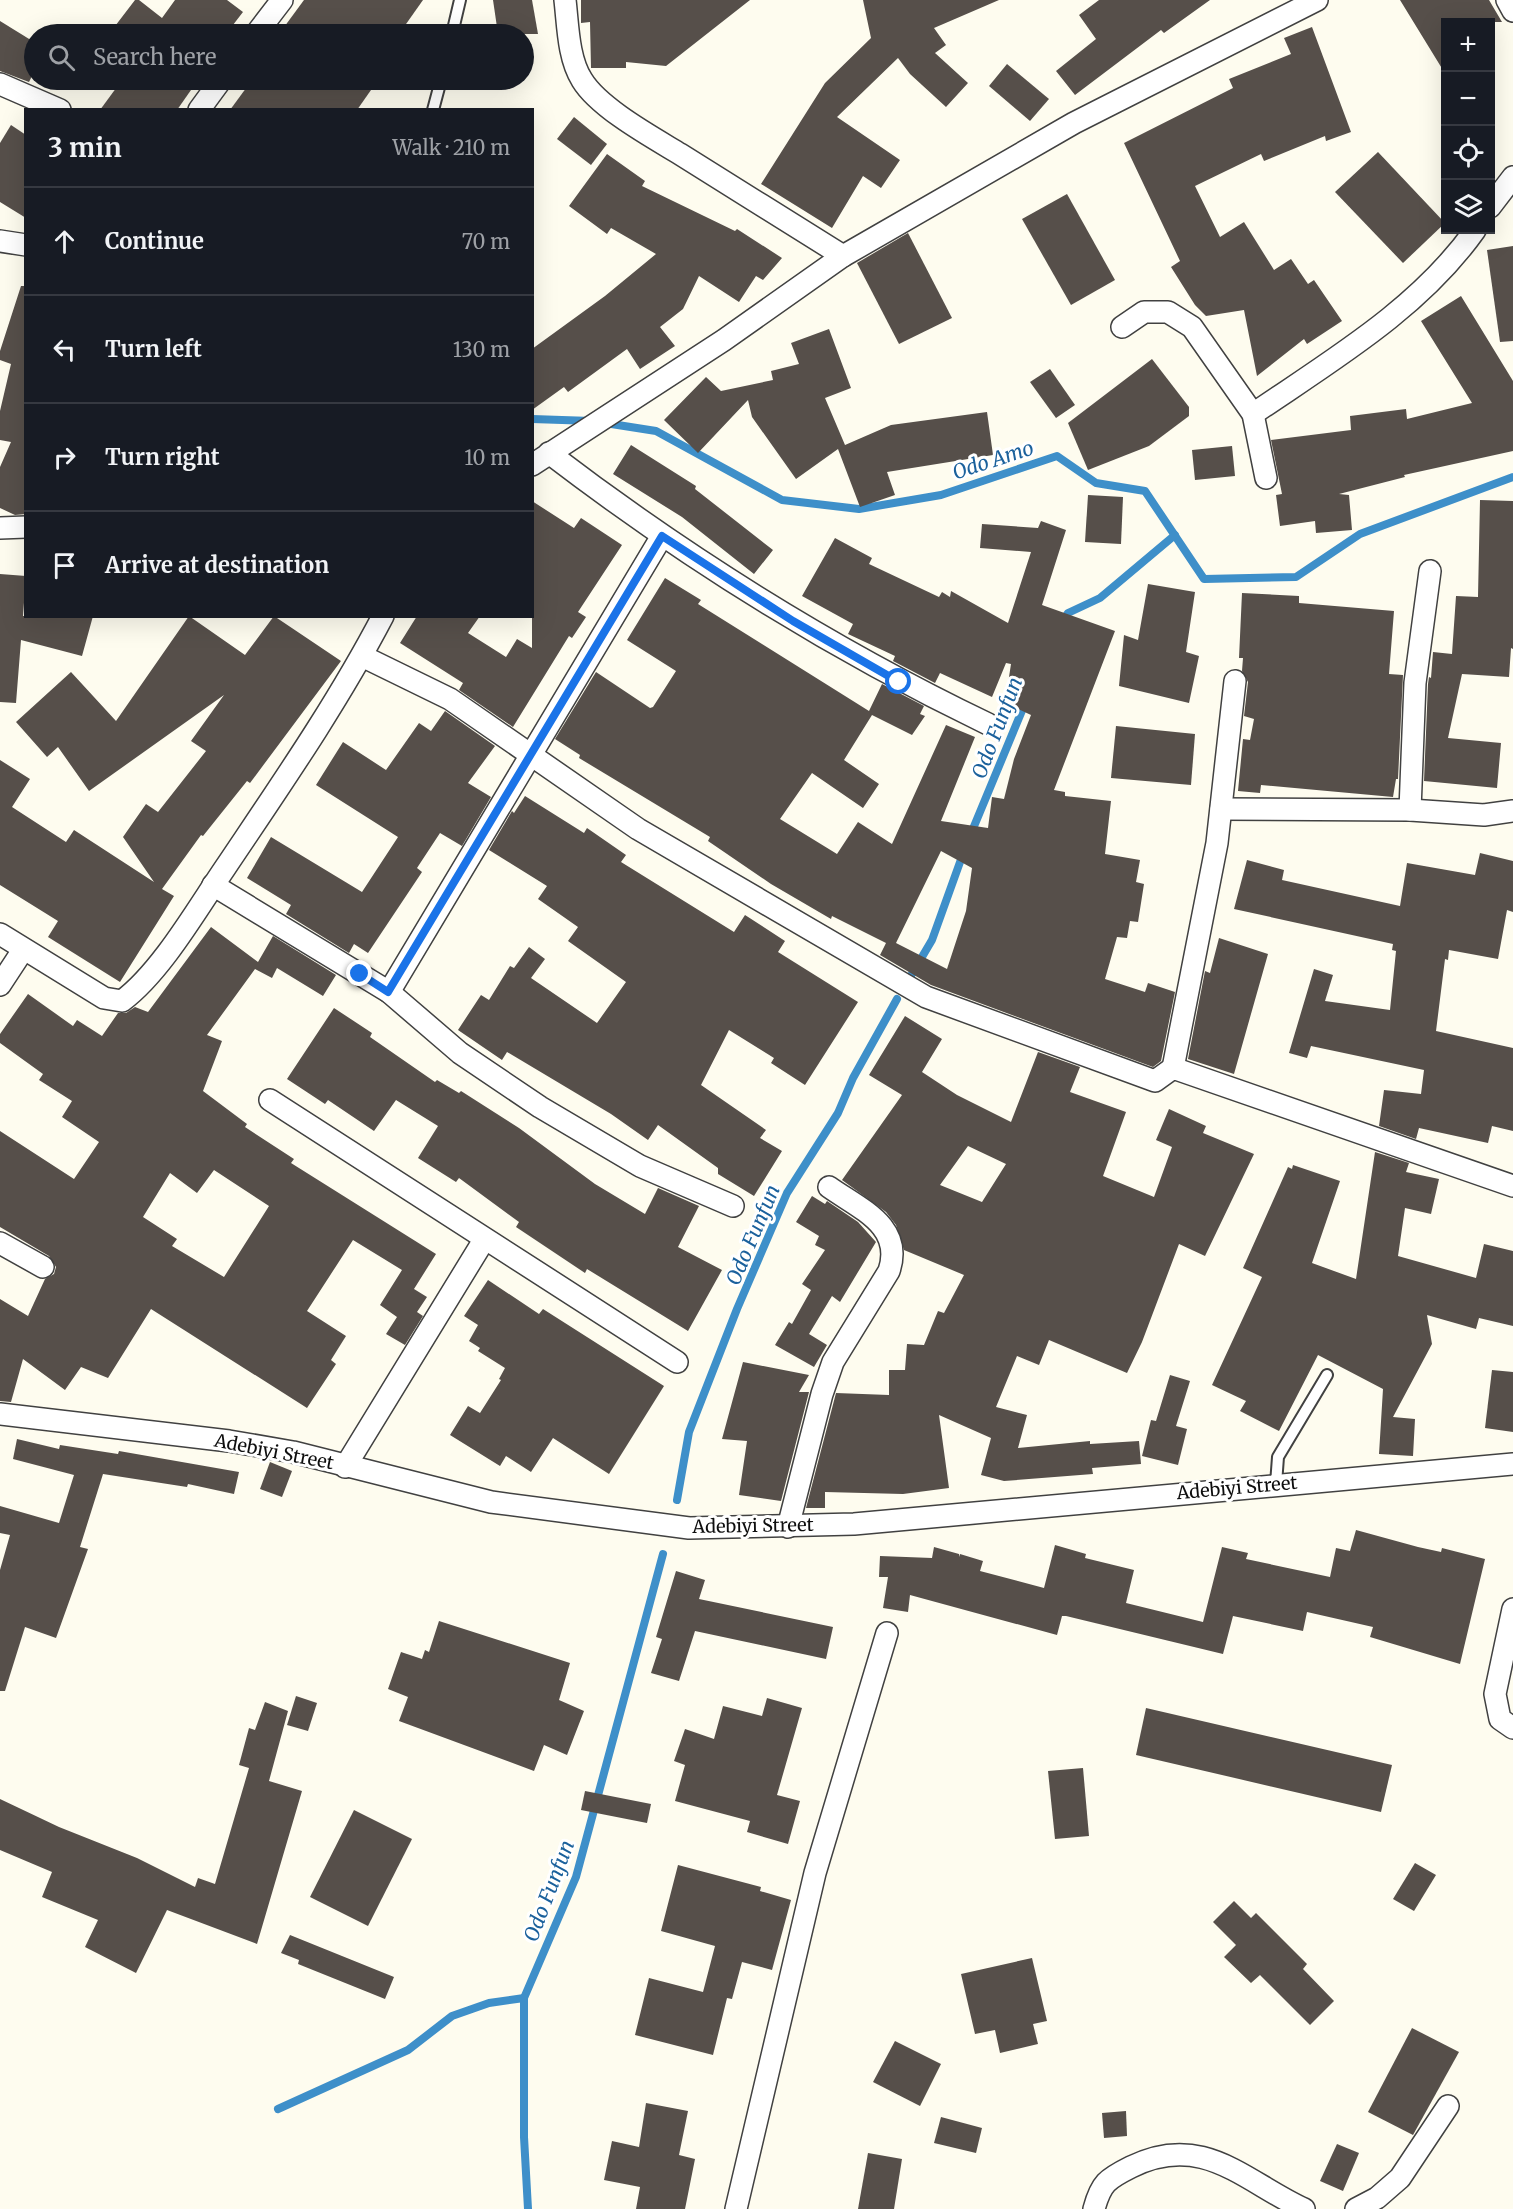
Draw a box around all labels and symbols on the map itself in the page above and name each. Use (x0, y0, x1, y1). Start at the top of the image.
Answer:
water label: Odo Amo (949, 435, 1037, 484)
route start (885, 668, 911, 694)
water label: Odo Funfun (966, 674, 1027, 782)
route end (346, 960, 372, 986)
water label: Odo Funfun (720, 1181, 785, 1289)
street label: Adebiyi Street (211, 1428, 336, 1474)
street label: Adebiyi Street (1175, 1471, 1298, 1504)
street label: Adebiyi Street (691, 1513, 814, 1538)
water label: Odo Funfun (518, 1837, 579, 1945)

